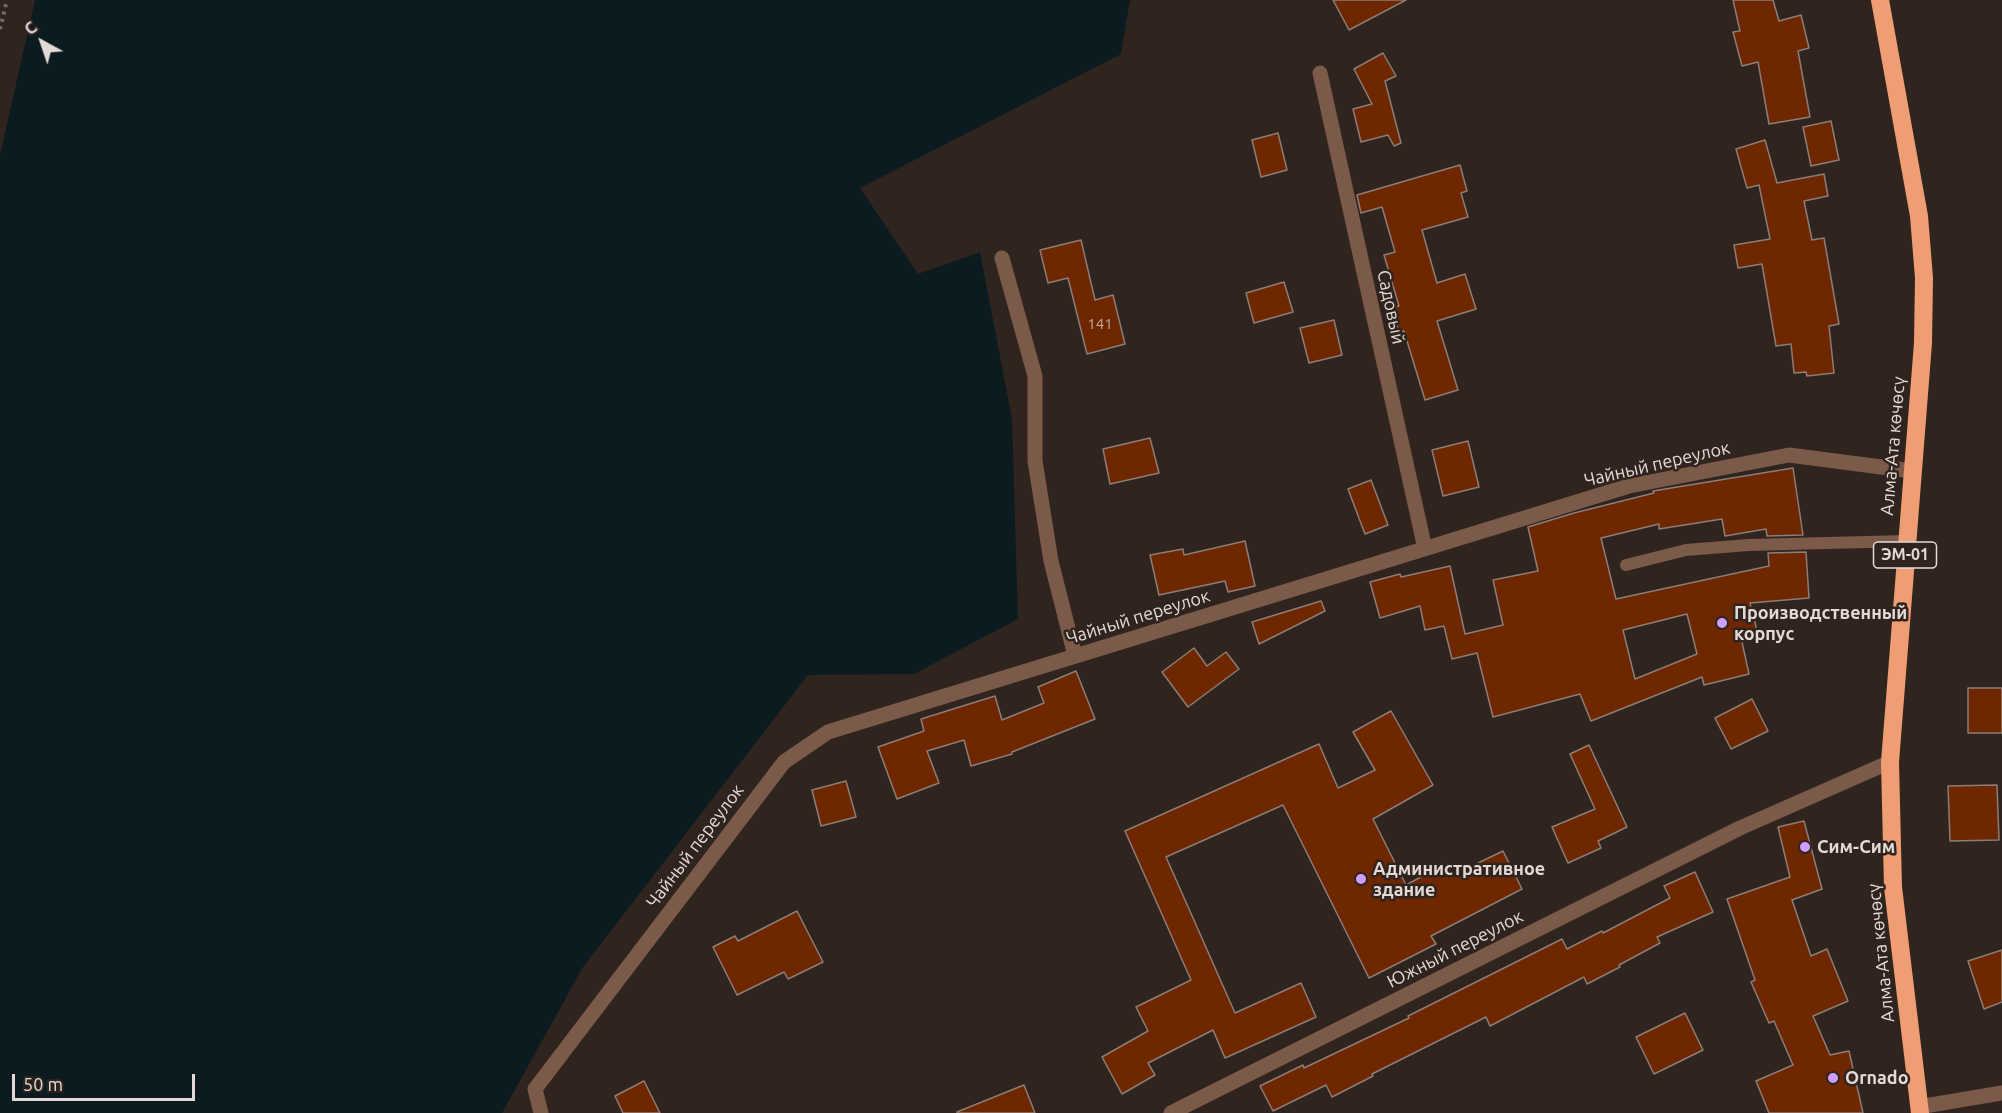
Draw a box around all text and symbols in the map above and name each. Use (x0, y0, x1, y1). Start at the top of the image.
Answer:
north arrow (12, 12, 72, 72)
text: С (21, 18, 40, 38)
street label: Садовый (1373, 268, 1409, 346)
house number: 141 (1087, 315, 1113, 333)
street label: Алма-Ата көчөсү (1876, 376, 1910, 516)
street label: Чайный переулок (1582, 437, 1732, 491)
road number: ЭМ-01 (1874, 542, 1936, 568)
street label: Чайный переулок (1064, 585, 1212, 649)
place label: Производственный корпус (1734, 602, 1907, 644)
marker: Производственный корпус (1715, 616, 1729, 630)
street label: Чайный переулок (642, 780, 748, 912)
place label: Сим-Сим (1817, 836, 1895, 858)
marker: Сим-Сим (1798, 840, 1812, 854)
place label: Административное здание (1373, 858, 1545, 900)
marker: Административное здание (1354, 872, 1368, 886)
street label: Алма-Ата көчөсү (1863, 882, 1899, 1024)
street label: Южный переулок (1383, 905, 1527, 993)
scale bar (15, 1062, 198, 1100)
place label: Ornado (1845, 1067, 1908, 1089)
marker: Ornado (1826, 1071, 1840, 1085)
text: 50 m (23, 1074, 63, 1094)

